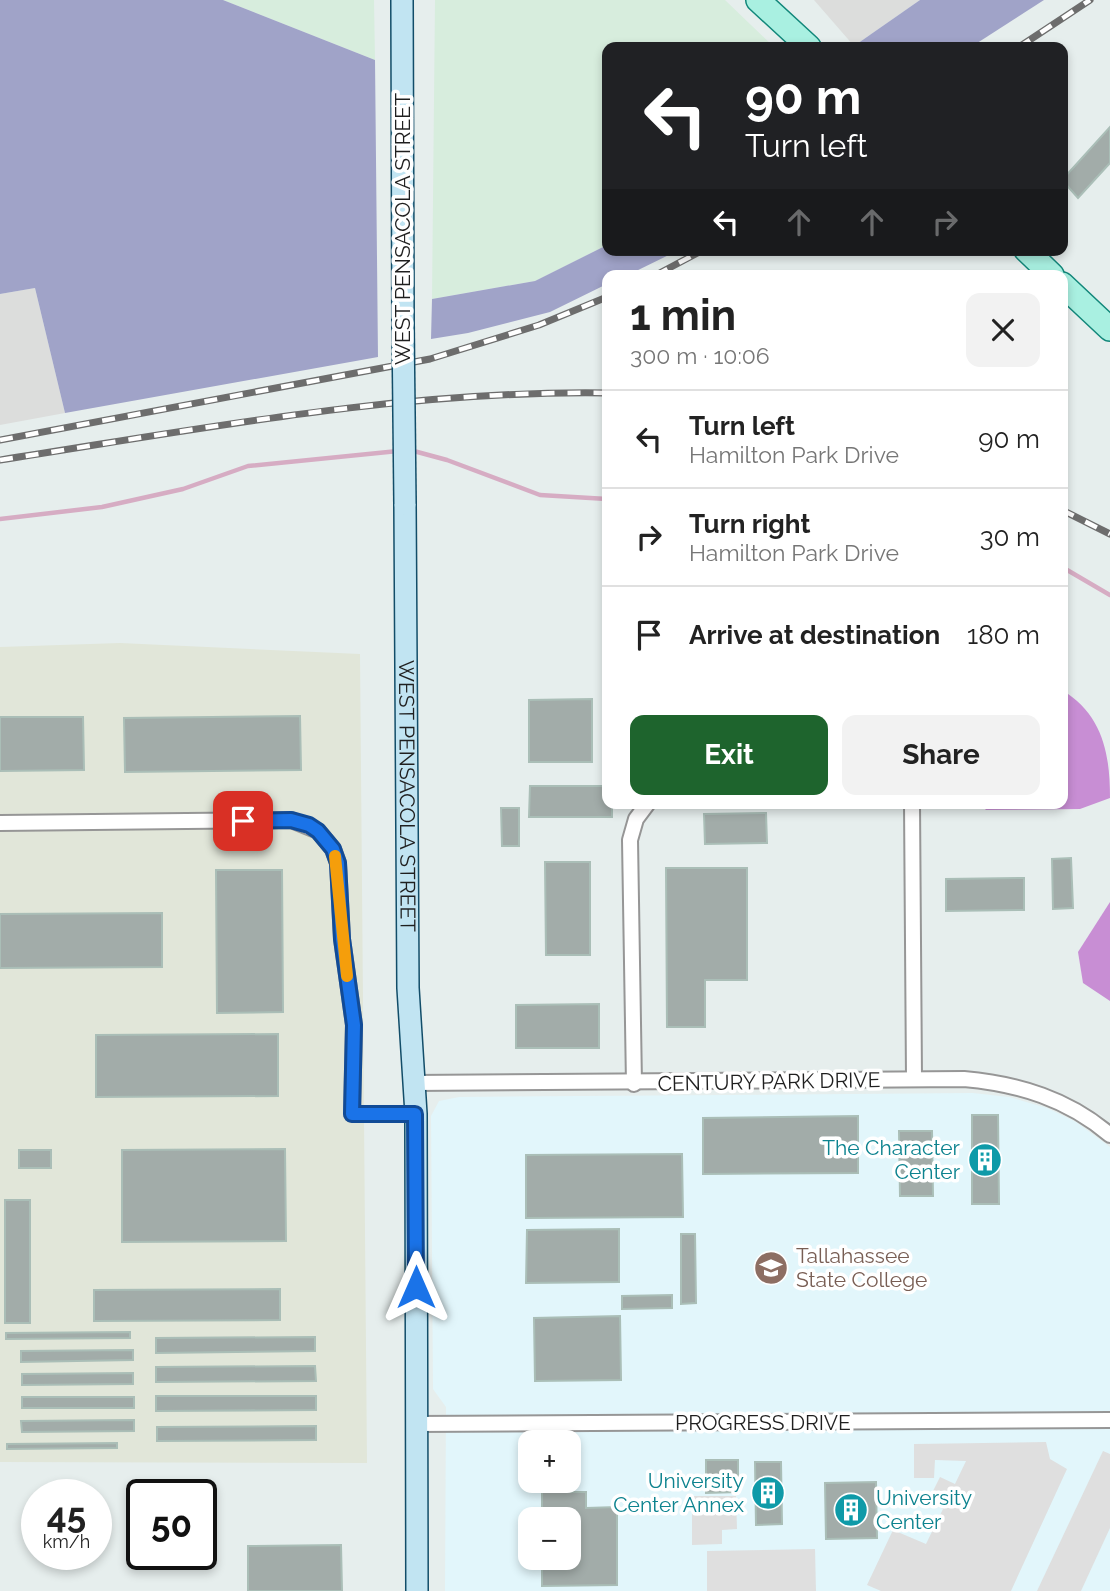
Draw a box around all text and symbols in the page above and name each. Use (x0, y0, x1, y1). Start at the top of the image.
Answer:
text: 90 m (745, 68, 861, 125)
icon: left (630, 70, 721, 161)
street label: WEST PENSACOLA STREET (390, 93, 415, 365)
text: Turn left (745, 127, 867, 164)
icon: left (707, 203, 745, 241)
icon: ahead (780, 203, 818, 241)
icon: ahead (853, 203, 891, 241)
icon: right (926, 203, 964, 241)
text: 1 min (630, 291, 736, 340)
button: close (966, 293, 1040, 367)
text: 300 m · 10:06 (630, 342, 770, 369)
text: Turn left (689, 411, 795, 441)
icon: left (630, 420, 668, 458)
text: 90 m (978, 424, 1040, 454)
text: Hamilton Park Drive (689, 441, 899, 468)
text: Turn right (689, 509, 810, 539)
icon: right (630, 518, 668, 556)
text: 30 m (980, 522, 1040, 552)
text: Hamilton Park Drive (689, 539, 899, 566)
icon: arrive (630, 616, 668, 654)
text: Arrive at destination (689, 620, 940, 650)
text: 180 m (967, 620, 1040, 650)
street label: WEST PENSACOLA STREET (394, 660, 421, 932)
button: Exit (630, 715, 828, 795)
button: Share (842, 715, 1040, 795)
pin (213, 791, 273, 851)
icon: arrive (224, 802, 262, 840)
street label: CENTURY PARK DRIVE (657, 1067, 881, 1096)
place label: The Character Center (822, 1135, 961, 1184)
building icon: The Character Center (966, 1141, 1004, 1179)
place label: Tallahassee State College (796, 1243, 927, 1292)
school or university icon: Tallahassee State College (752, 1249, 790, 1287)
position arrow (379, 1250, 453, 1324)
street label: PROGRESS DRIVE (675, 1410, 851, 1435)
map controls (518, 1430, 581, 1570)
button: + (518, 1430, 581, 1493)
place label: University Center Annex (613, 1468, 744, 1517)
building icon: University Center Annex (749, 1474, 787, 1512)
speed limit sign: 50 (126, 1479, 217, 1570)
place label: University Center (876, 1485, 972, 1534)
building icon: University Center (832, 1491, 870, 1529)
text: 45 (47, 1495, 86, 1536)
button: − (518, 1507, 581, 1570)
text: km/h (43, 1531, 90, 1552)

